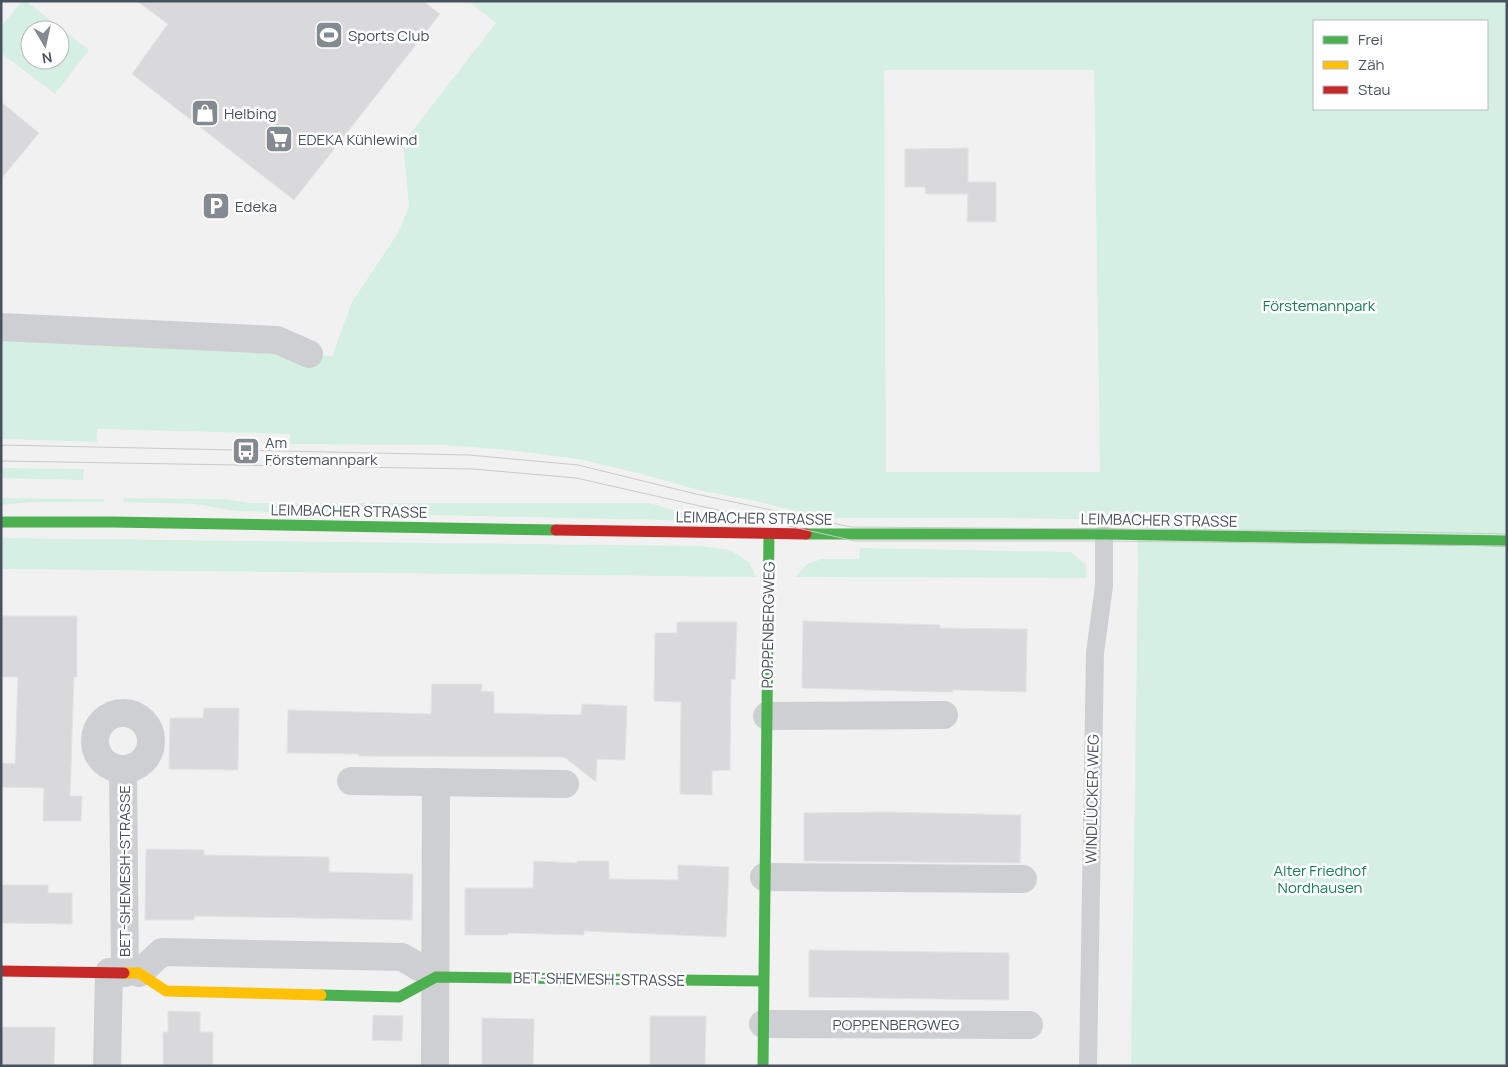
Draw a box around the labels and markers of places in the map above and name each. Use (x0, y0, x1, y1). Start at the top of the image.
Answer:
sports icon: Sports Club (314, 20, 344, 50)
place label: Sports Club (348, 25, 429, 46)
shop icon: Helbing (190, 98, 220, 128)
place label: Helbing (224, 103, 277, 124)
supermarket icon: EDEKA Kühlewind (264, 124, 294, 154)
place label: EDEKA Kühlewind (298, 129, 418, 150)
parking icon: Edeka (201, 191, 231, 221)
place label: Edeka (235, 196, 277, 217)
place label: Am Förstemannpark (265, 432, 378, 470)
bus stop icon: Am Förstemannpark (231, 436, 261, 466)

